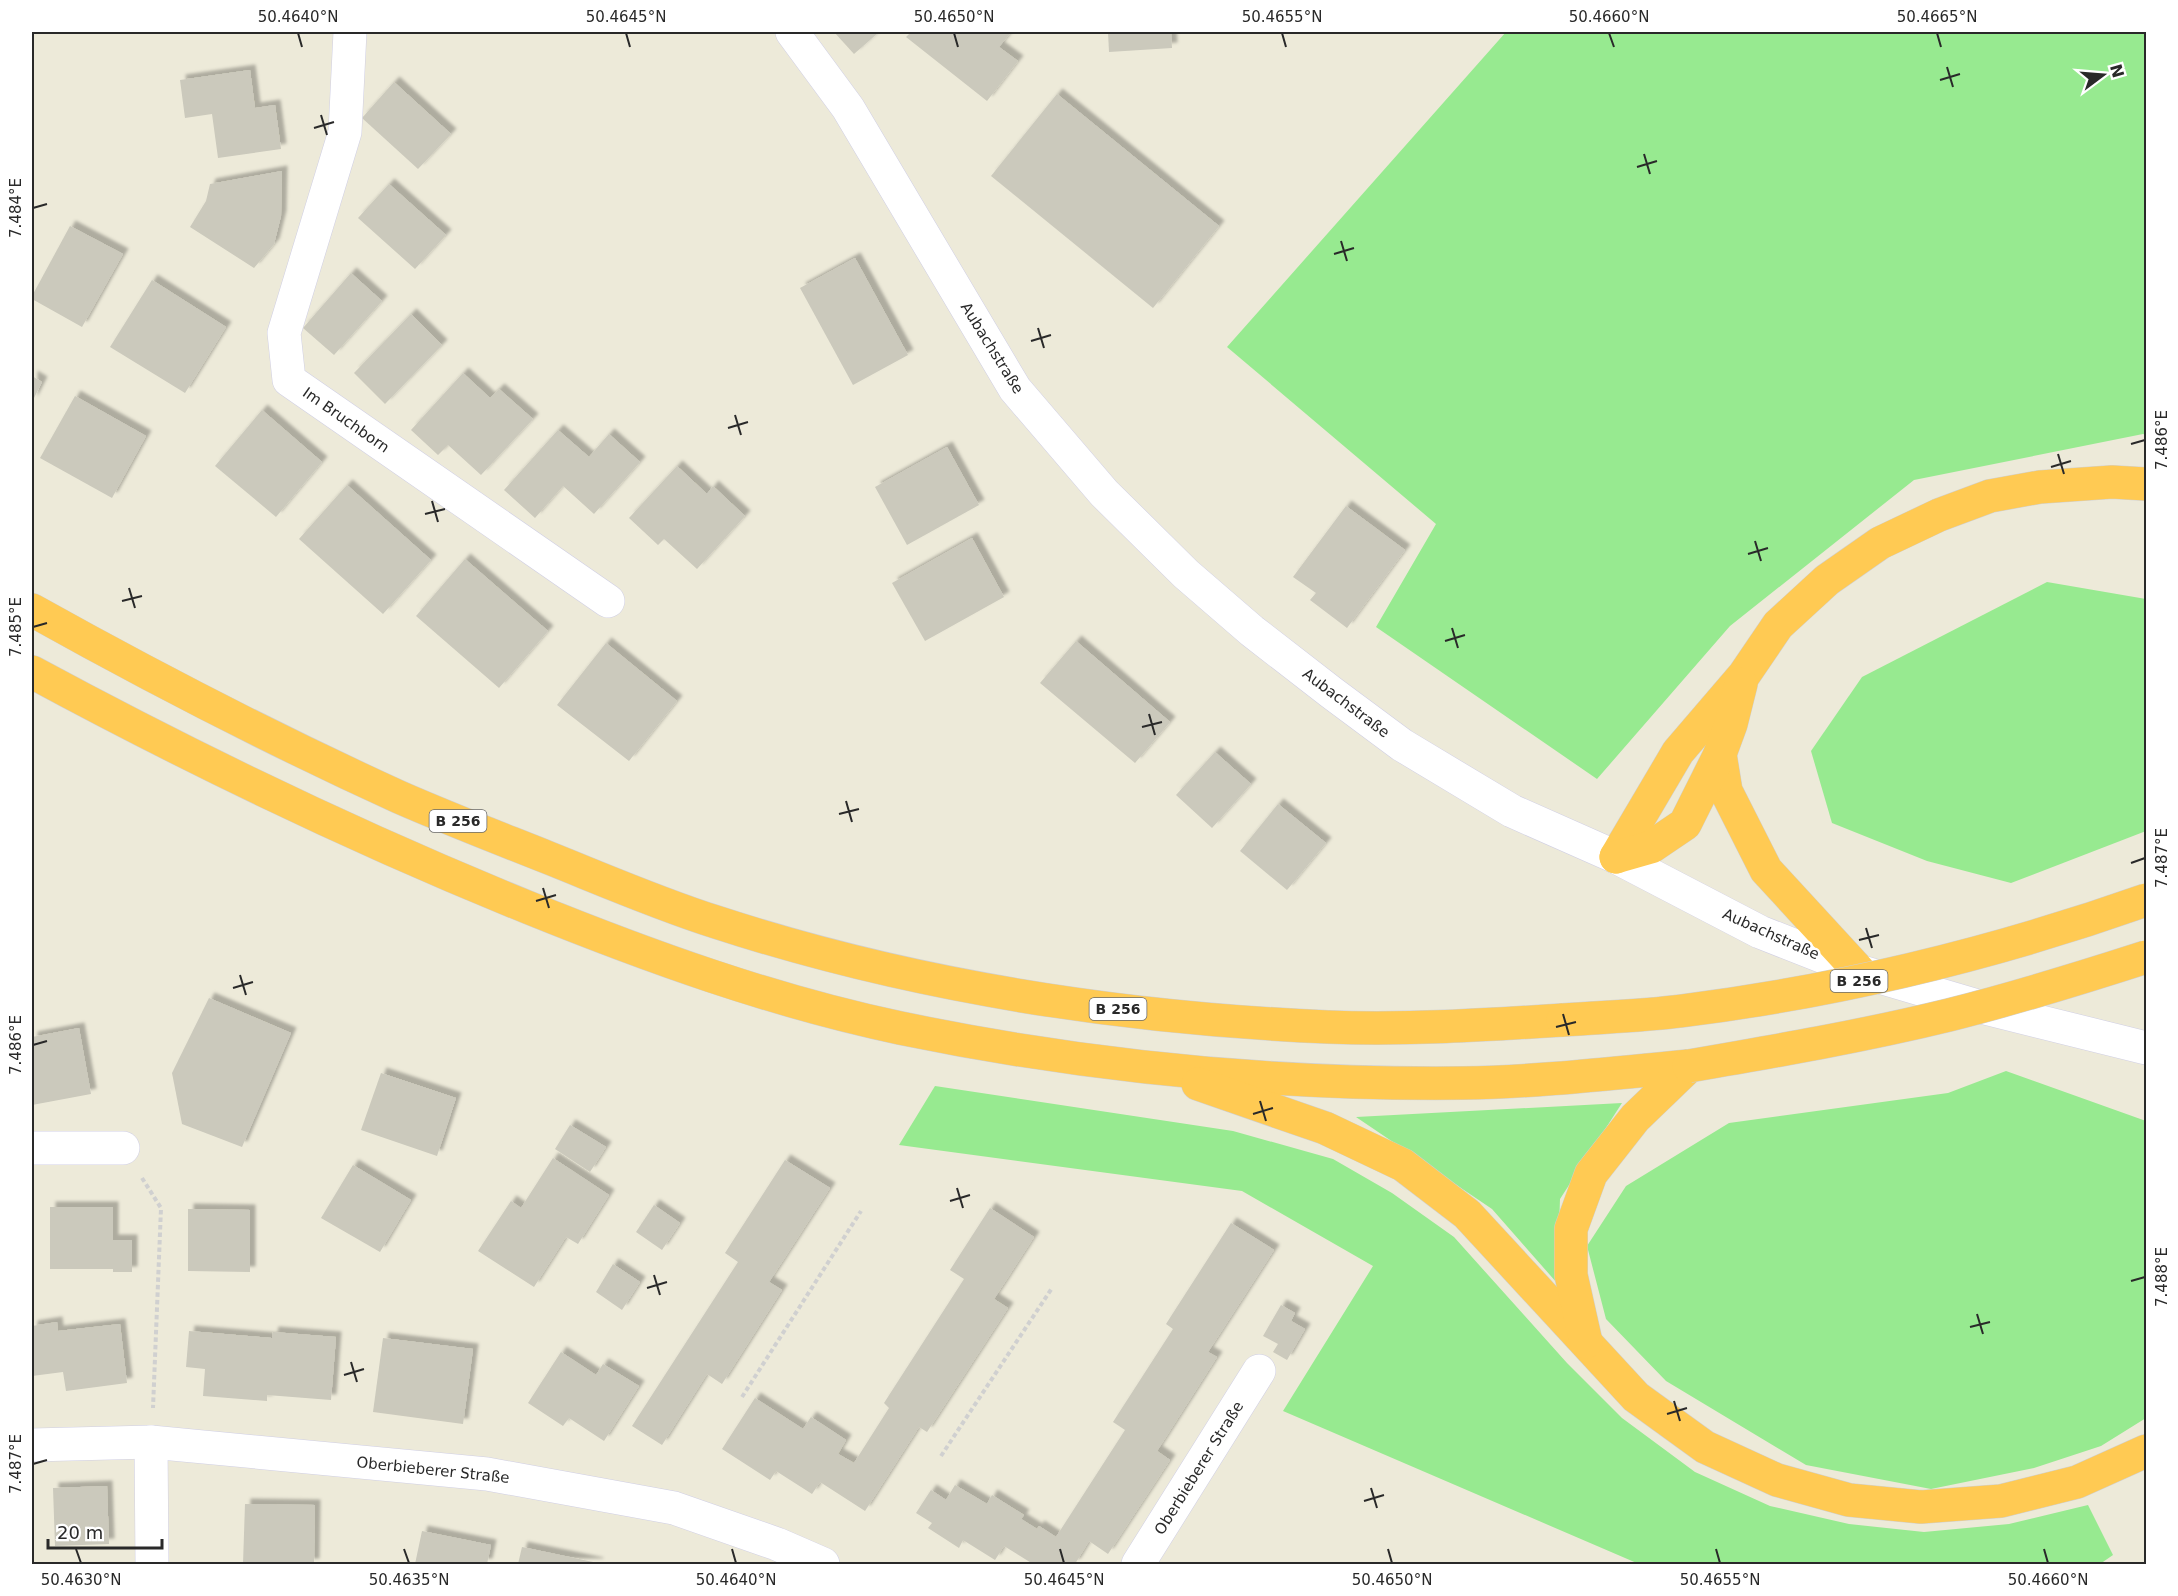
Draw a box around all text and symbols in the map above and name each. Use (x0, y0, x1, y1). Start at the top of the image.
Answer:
text: 50.4640°N (258, 8, 338, 26)
text: 50.4645°N (586, 8, 666, 26)
text: 50.4650°N (914, 8, 994, 26)
text: 50.4655°N (1242, 8, 1322, 26)
text: 50.4660°N (1569, 8, 1649, 26)
text: 50.4665°N (1897, 8, 1977, 26)
north arrow (2073, 45, 2133, 105)
text: N (2106, 62, 2128, 80)
text: 7.484°E (7, 178, 25, 238)
street label: Aubachstraße (957, 299, 1027, 397)
street label: Im Bruchborn (299, 383, 393, 457)
text: 7.486°E (2153, 410, 2171, 470)
text: 7.485°E (7, 597, 25, 657)
street label: Aubachstraße (1299, 665, 1393, 741)
road number: B 256 (430, 810, 486, 832)
text: 7.487°E (2153, 828, 2171, 888)
street label: Aubachstraße (1720, 905, 1822, 963)
road number: B 256 (1830, 970, 1888, 992)
road number: B 256 (1090, 998, 1146, 1020)
text: 7.486°E (7, 1015, 25, 1075)
text: 7.488°E (2153, 1247, 2171, 1307)
street label: Oberbieberer Straße (1151, 1398, 1247, 1538)
text: 7.487°E (7, 1434, 25, 1494)
street label: Oberbieberer Straße (356, 1453, 510, 1487)
scale bar (48, 1512, 162, 1550)
text: 20 m (57, 1522, 103, 1543)
text: 50.4630°N (41, 1571, 121, 1589)
text: 50.4635°N (369, 1571, 449, 1589)
text: 50.4640°N (696, 1571, 776, 1589)
text: 50.4645°N (1024, 1571, 1104, 1589)
text: 50.4650°N (1352, 1571, 1432, 1589)
text: 50.4655°N (1680, 1571, 1760, 1589)
text: 50.4660°N (2008, 1571, 2088, 1589)

